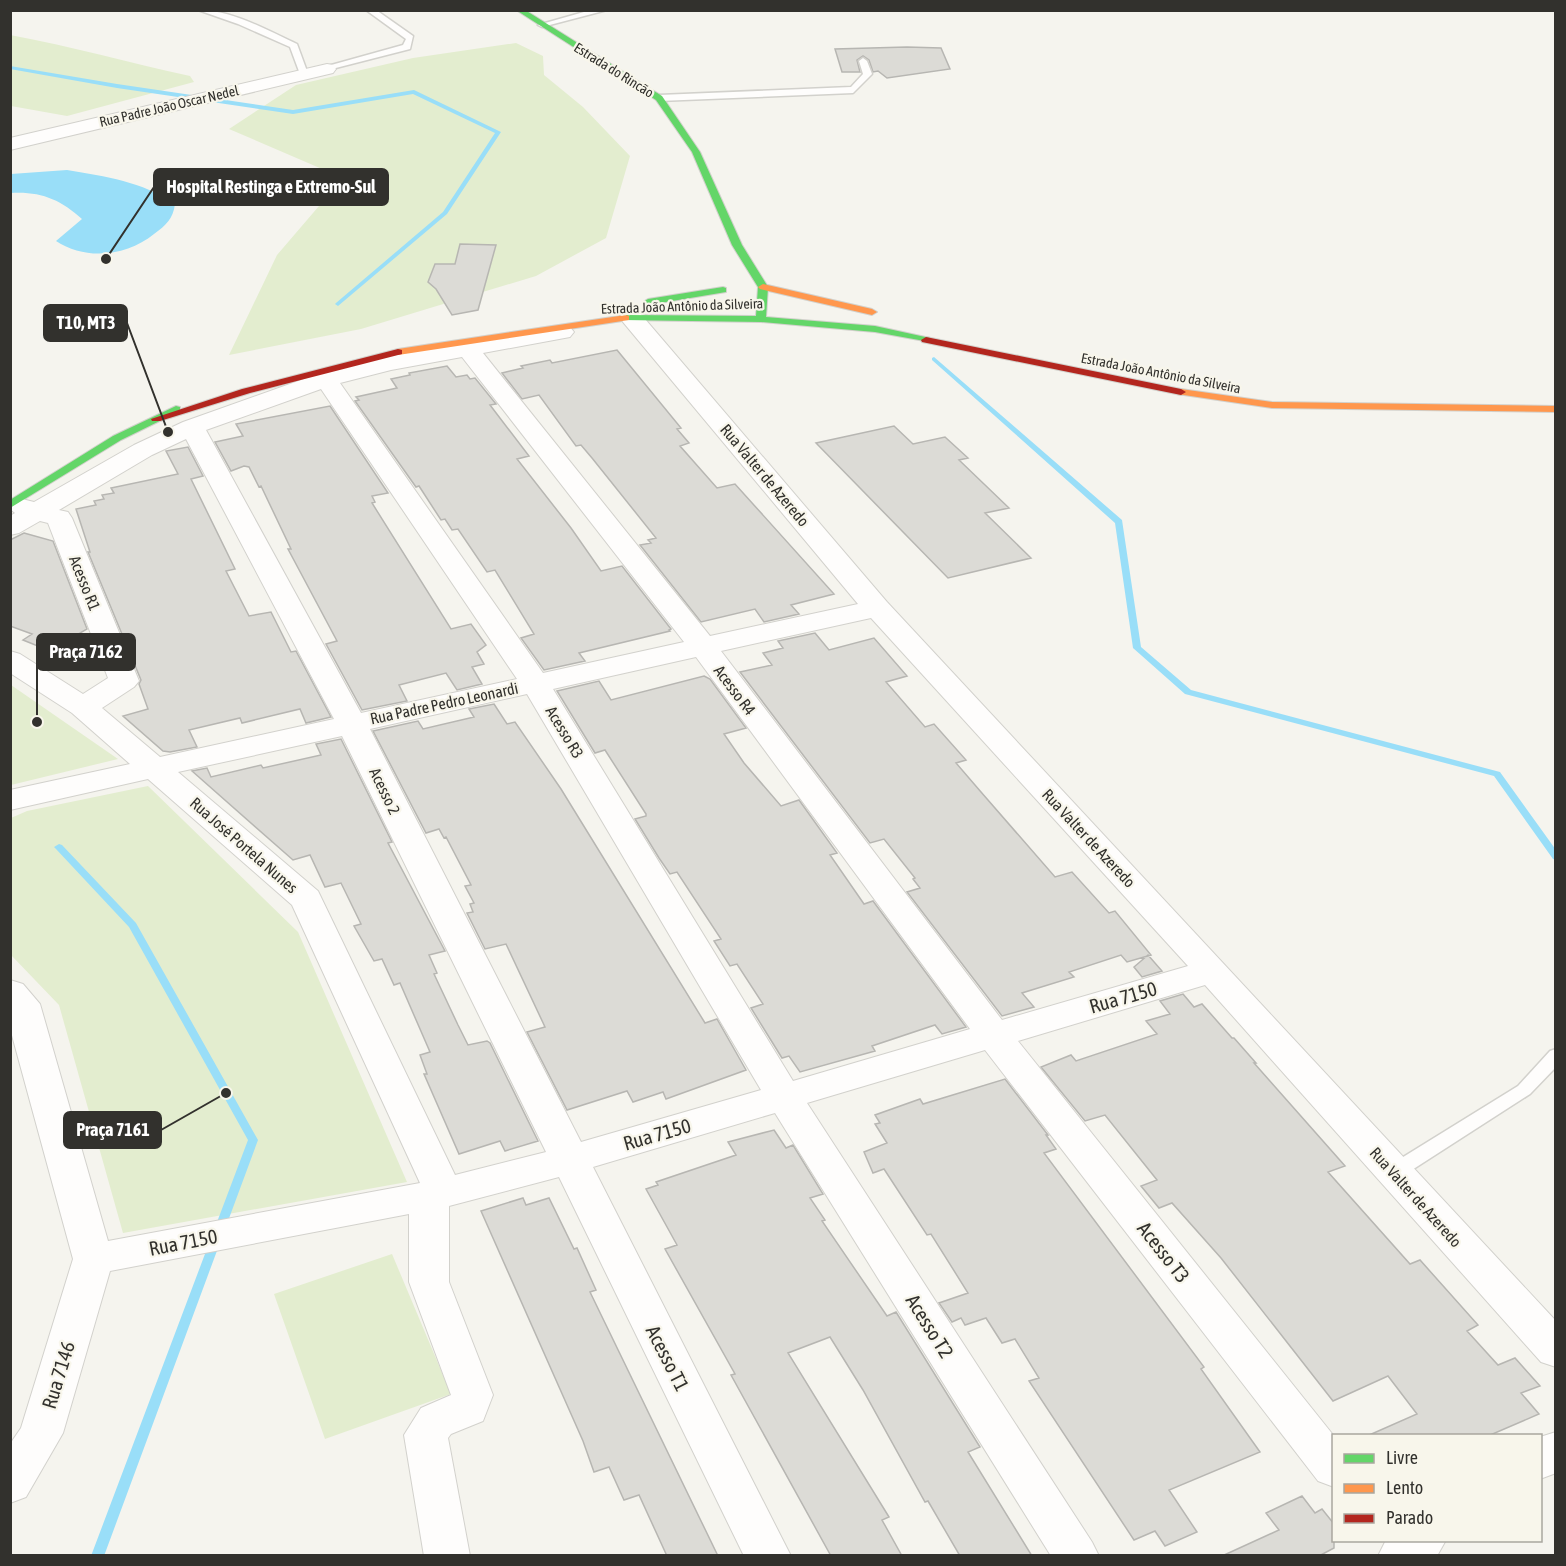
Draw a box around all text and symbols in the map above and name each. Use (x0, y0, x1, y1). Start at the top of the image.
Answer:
street label: Estrada do Rincão (571, 39, 657, 101)
street label: Rua Padre João Oscar Nedel (98, 82, 240, 130)
callout: Hospital Restinga e Extremo-Sul (154, 169, 388, 205)
text: Hospital Restinga e Extremo-Sul (166, 176, 376, 197)
street label: Estrada João Antônio da Silveira (601, 295, 763, 317)
callout: T10, MT3 (44, 305, 127, 341)
text: T10, MT3 (57, 312, 115, 333)
street label: Estrada João Antônio da Silveira (1080, 350, 1242, 396)
street label: Rua Valter de Azeredo (717, 420, 813, 530)
street label: Acesso R1 (66, 553, 104, 613)
callout: Praça 7162 (37, 634, 135, 670)
text: Praça 7162 (49, 641, 123, 662)
street label: Acesso R4 (710, 662, 760, 718)
street label: Rua Padre Pedro Leonardi (368, 678, 520, 728)
street label: Acesso R3 (542, 703, 588, 761)
street label: Acesso 2 (366, 765, 404, 817)
street label: Rua Valter de Azeredo (1039, 785, 1139, 891)
street label: Rua José Portela Nunes (187, 793, 302, 897)
street label: Rua 7150 (1087, 976, 1159, 1018)
callout: Praça 7161 (64, 1112, 161, 1148)
street label: Rua 7150 (621, 1113, 693, 1155)
text: Praça 7161 (76, 1119, 150, 1140)
street label: Rua Valter de Azeredo (1367, 1143, 1465, 1251)
street label: Acesso T3 (1133, 1217, 1195, 1287)
street label: Rua 7150 (147, 1224, 219, 1260)
street label: Acesso T2 (902, 1290, 958, 1362)
street label: Acesso T1 (642, 1321, 694, 1395)
street label: Rua 7146 (37, 1338, 79, 1412)
legend (1332, 1434, 1542, 1542)
text: Livre (1386, 1447, 1418, 1468)
text: Lento (1386, 1477, 1423, 1498)
text: Parado (1386, 1507, 1433, 1528)

